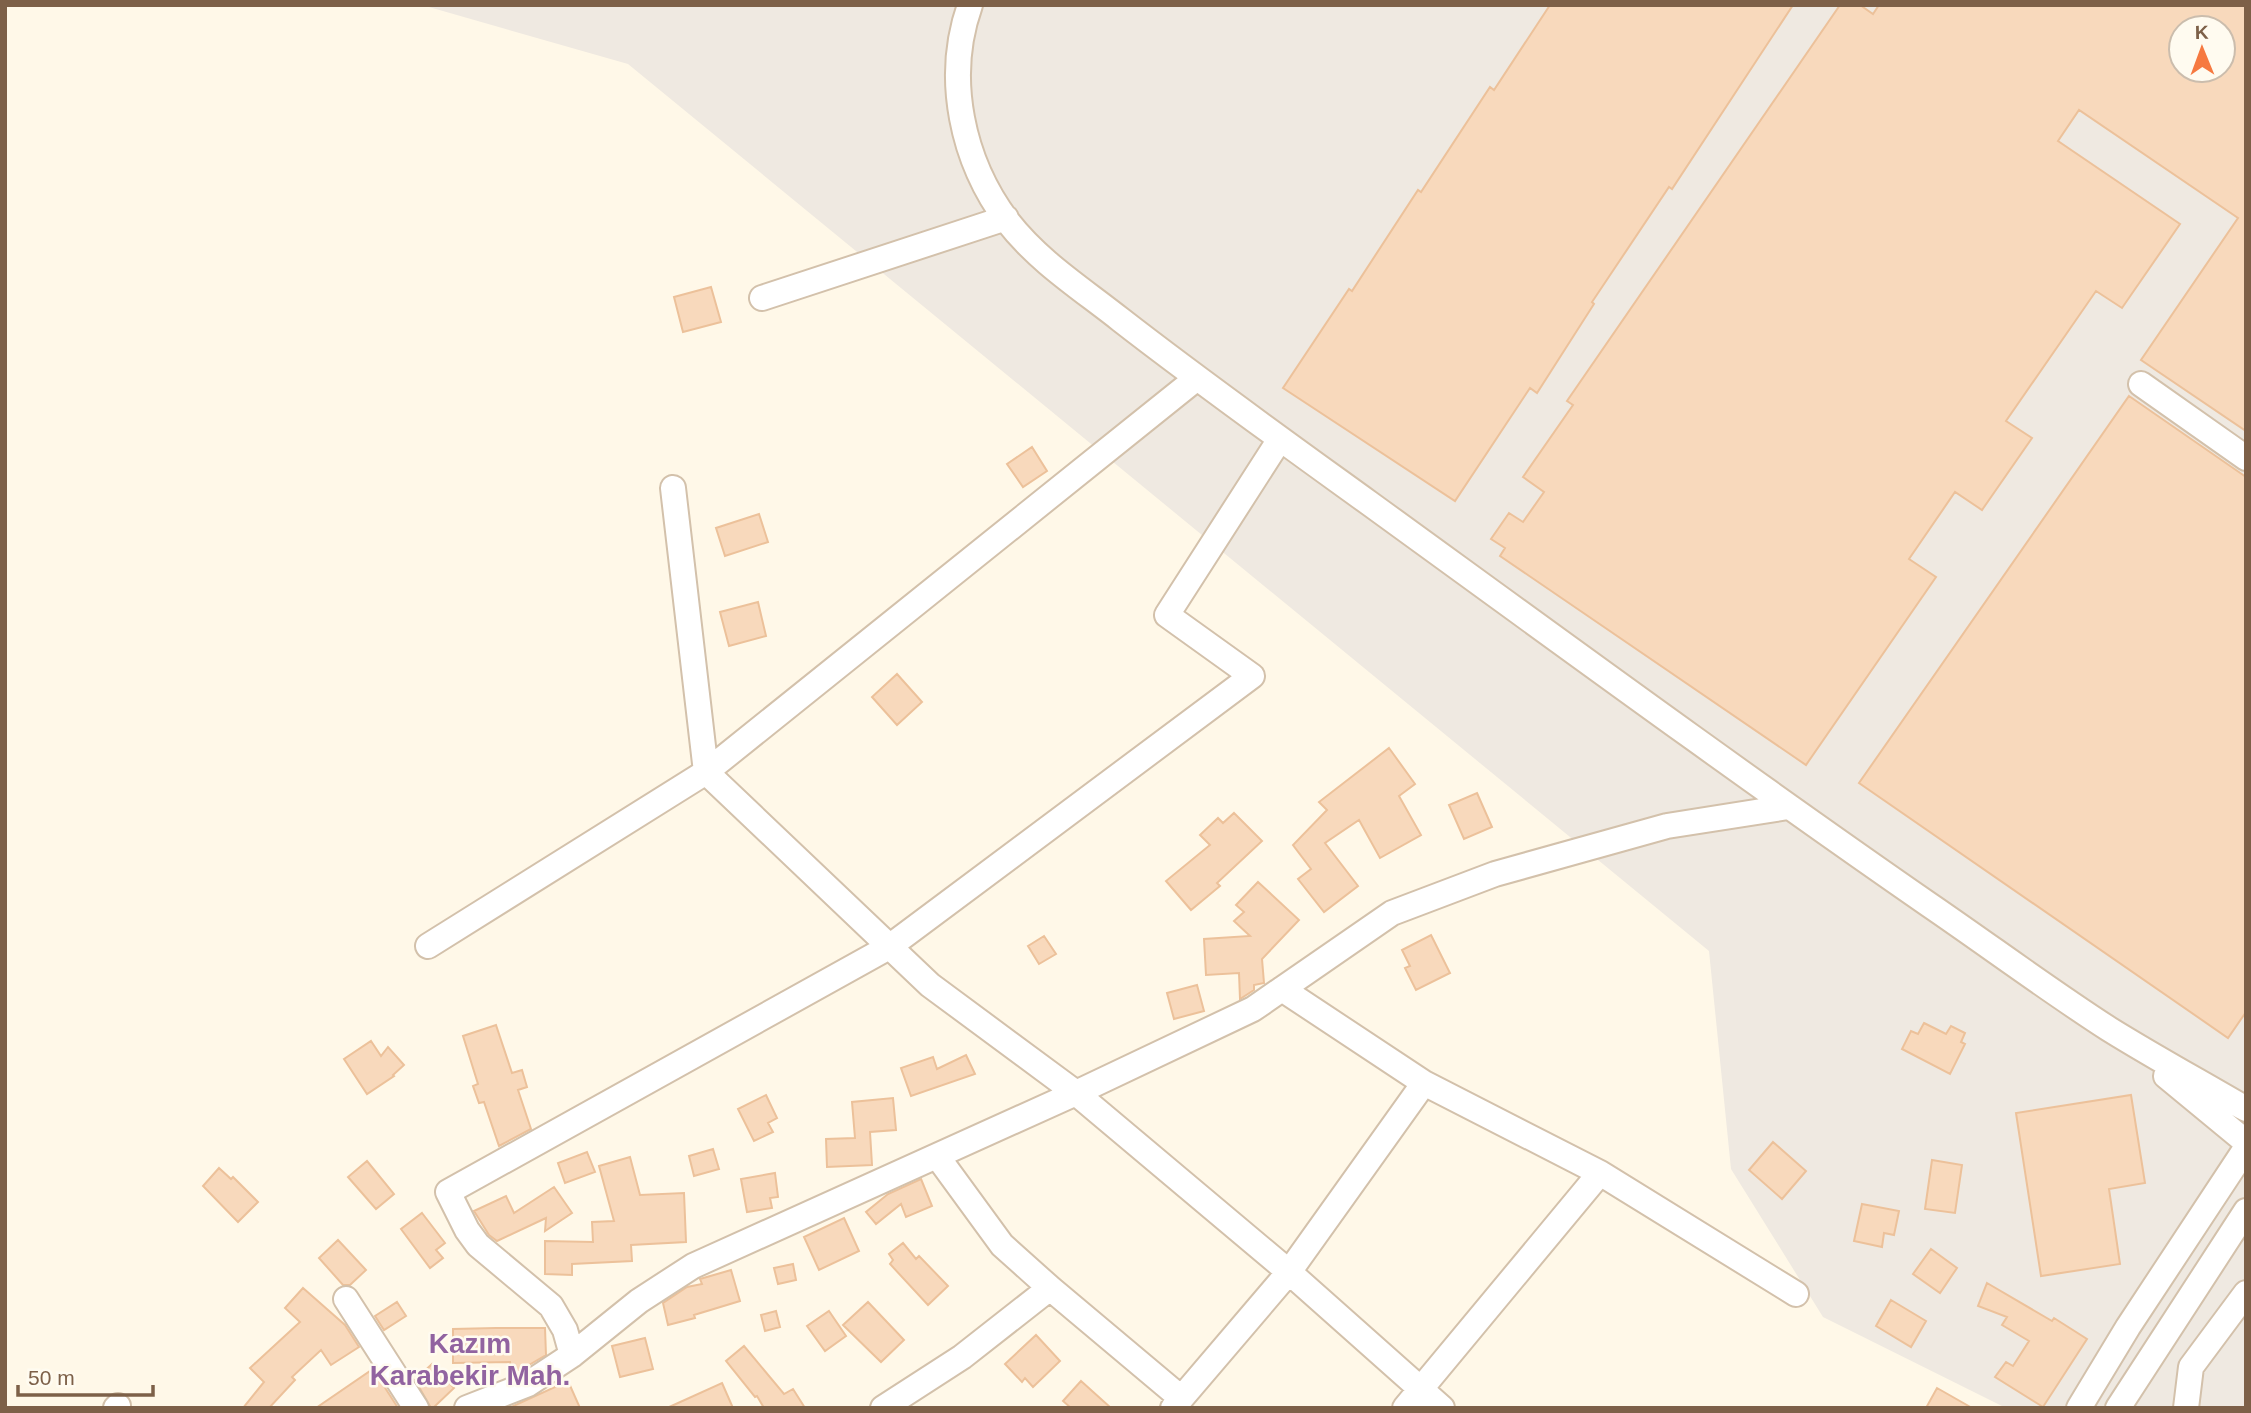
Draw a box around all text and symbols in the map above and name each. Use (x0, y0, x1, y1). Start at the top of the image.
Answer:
north arrow (2167, 14, 2237, 84)
text: K (2195, 22, 2209, 43)
district label: Kazım Karabekir Mah. (370, 1328, 570, 1391)
scale bar (18, 1354, 152, 1398)
text: 50 m (28, 1366, 75, 1389)

